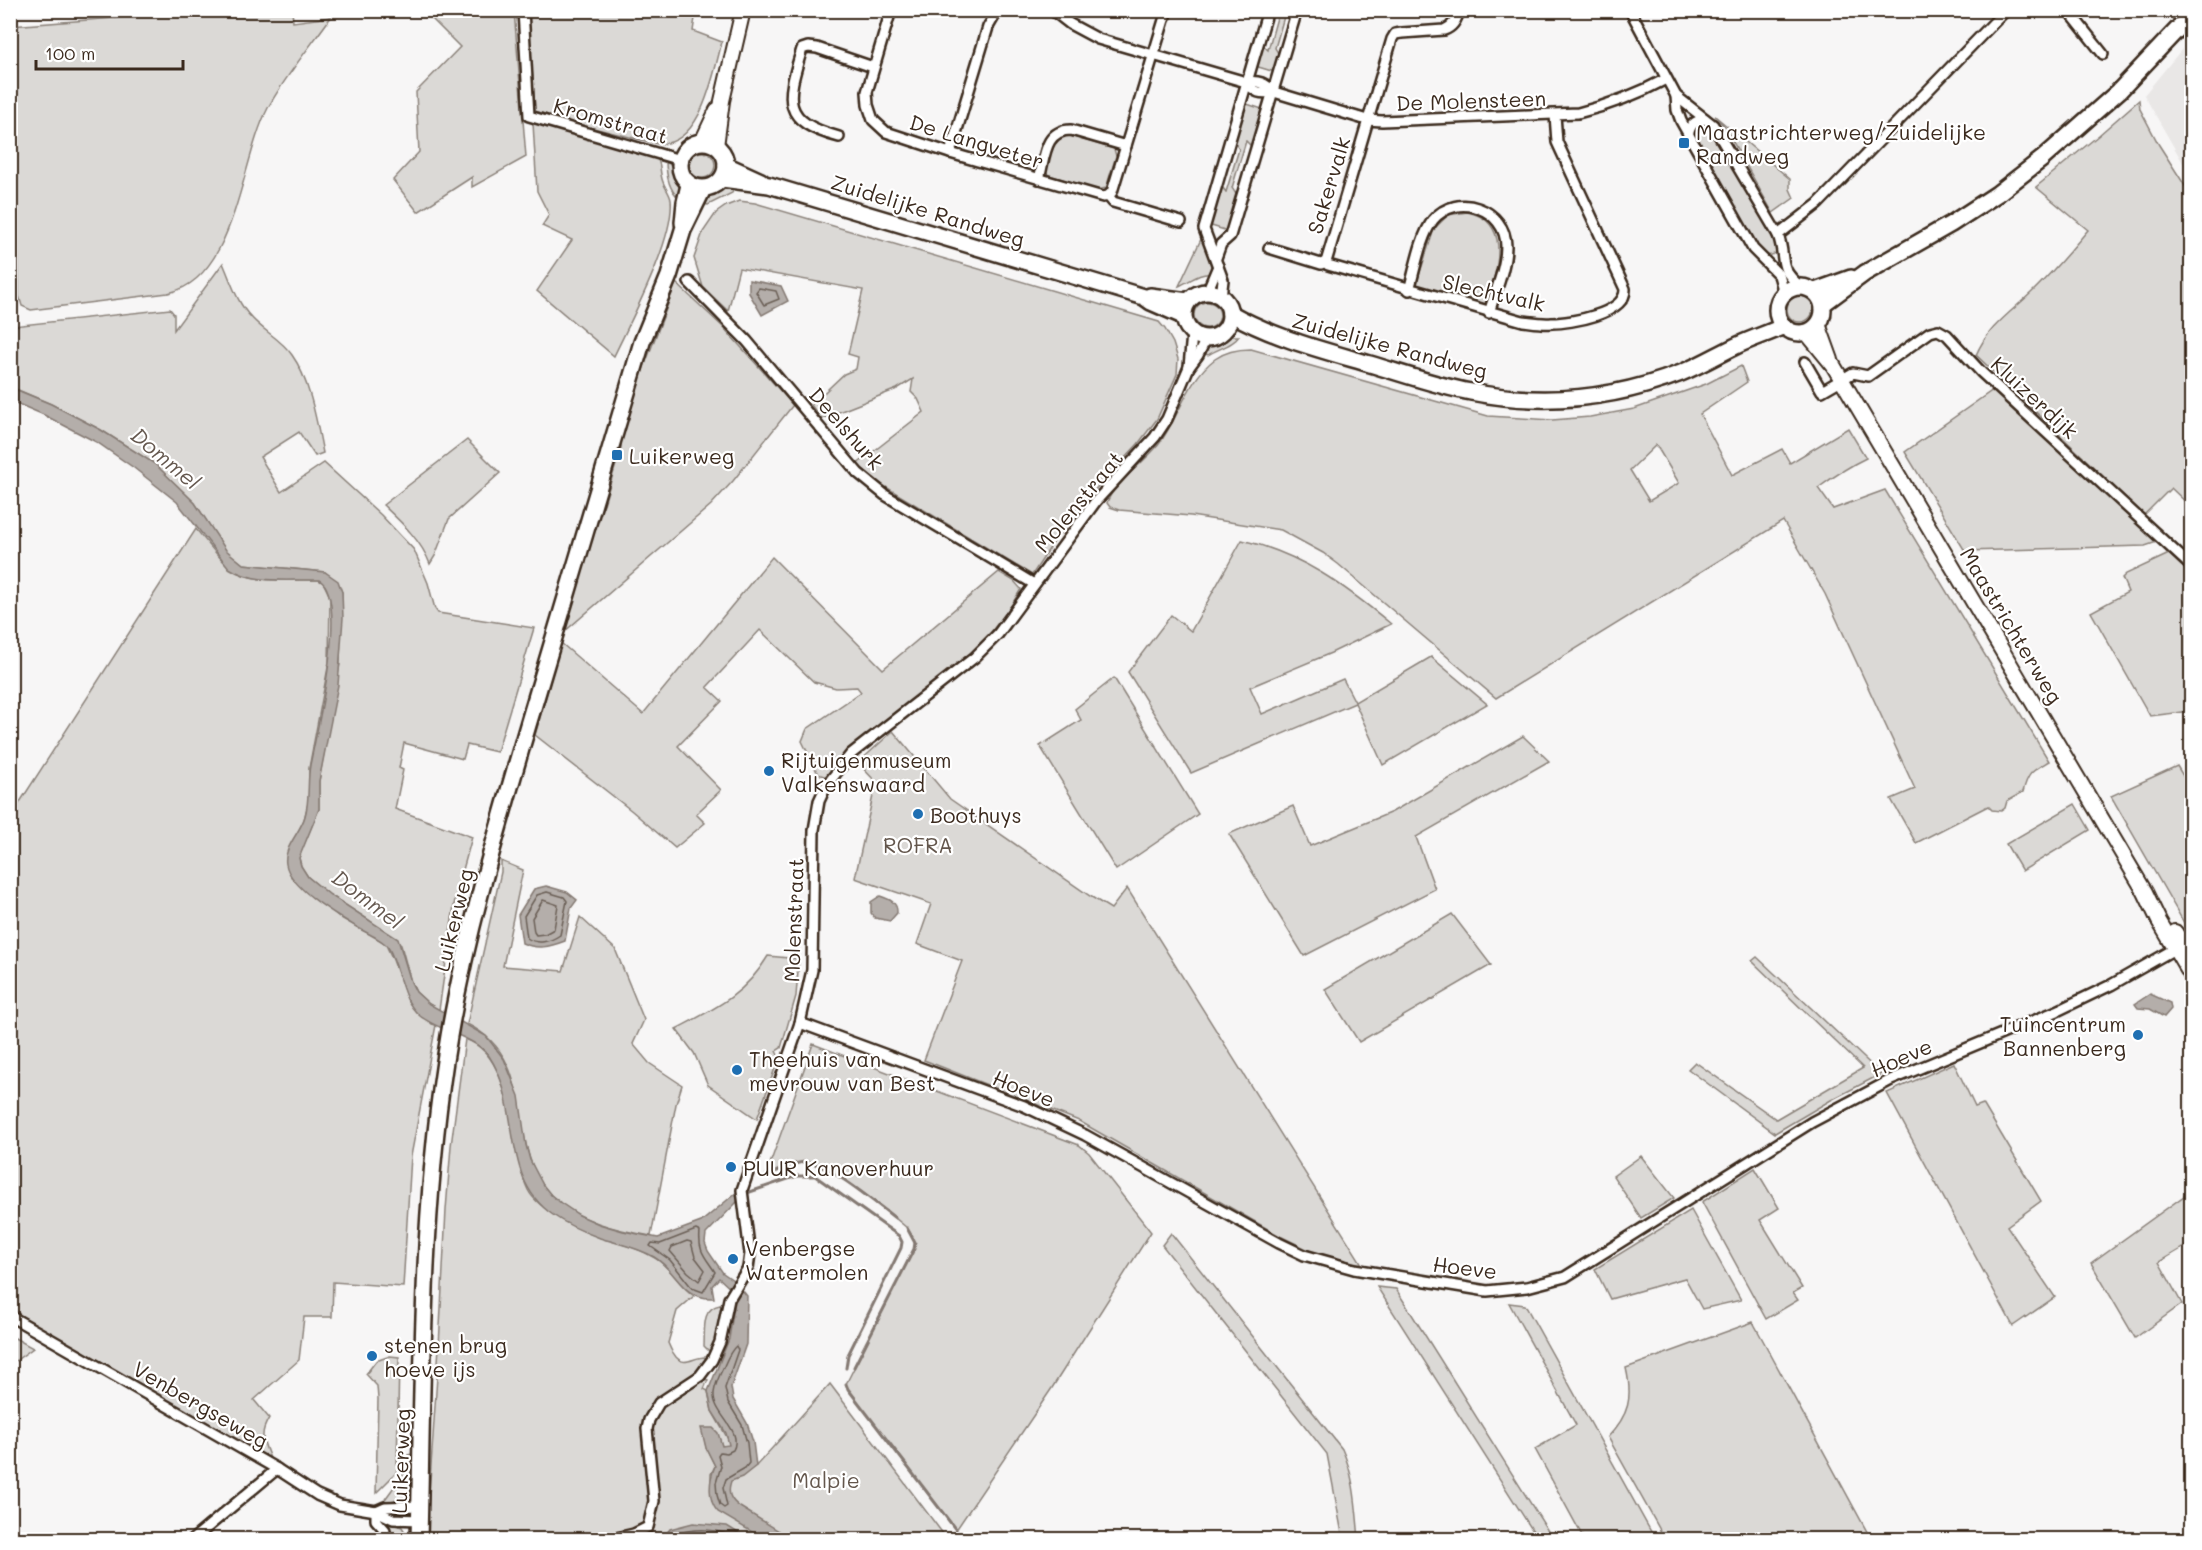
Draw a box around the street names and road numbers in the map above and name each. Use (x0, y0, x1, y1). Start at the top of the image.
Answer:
street label: De Molensteen (1395, 84, 1547, 116)
street label: Kromstraat (551, 91, 671, 149)
street label: De Langveter (907, 108, 1047, 174)
street label: Sakervalk (1300, 133, 1356, 237)
street label: Zuidelijke Randweg (828, 168, 1028, 252)
street label: Slechtvalk (1440, 267, 1548, 317)
street label: Zuidelijke Randweg (1289, 306, 1491, 384)
street label: Kluizerdijk (1986, 350, 2084, 444)
street label: Deelshurk (804, 381, 890, 475)
street label: Molenstraat (1028, 445, 1128, 557)
street label: Maastrichterweg (1955, 542, 2069, 708)
street label: Molenstraat (777, 857, 809, 983)
street label: Luikerweg (427, 866, 479, 974)
street label: Hoeve (1866, 1032, 1936, 1082)
street label: Hoeve (989, 1063, 1059, 1113)
street label: Hoeve (1431, 1250, 1499, 1284)
street label: Venbergseweg (128, 1354, 274, 1454)
street label: Luikerweg (385, 1408, 415, 1514)

